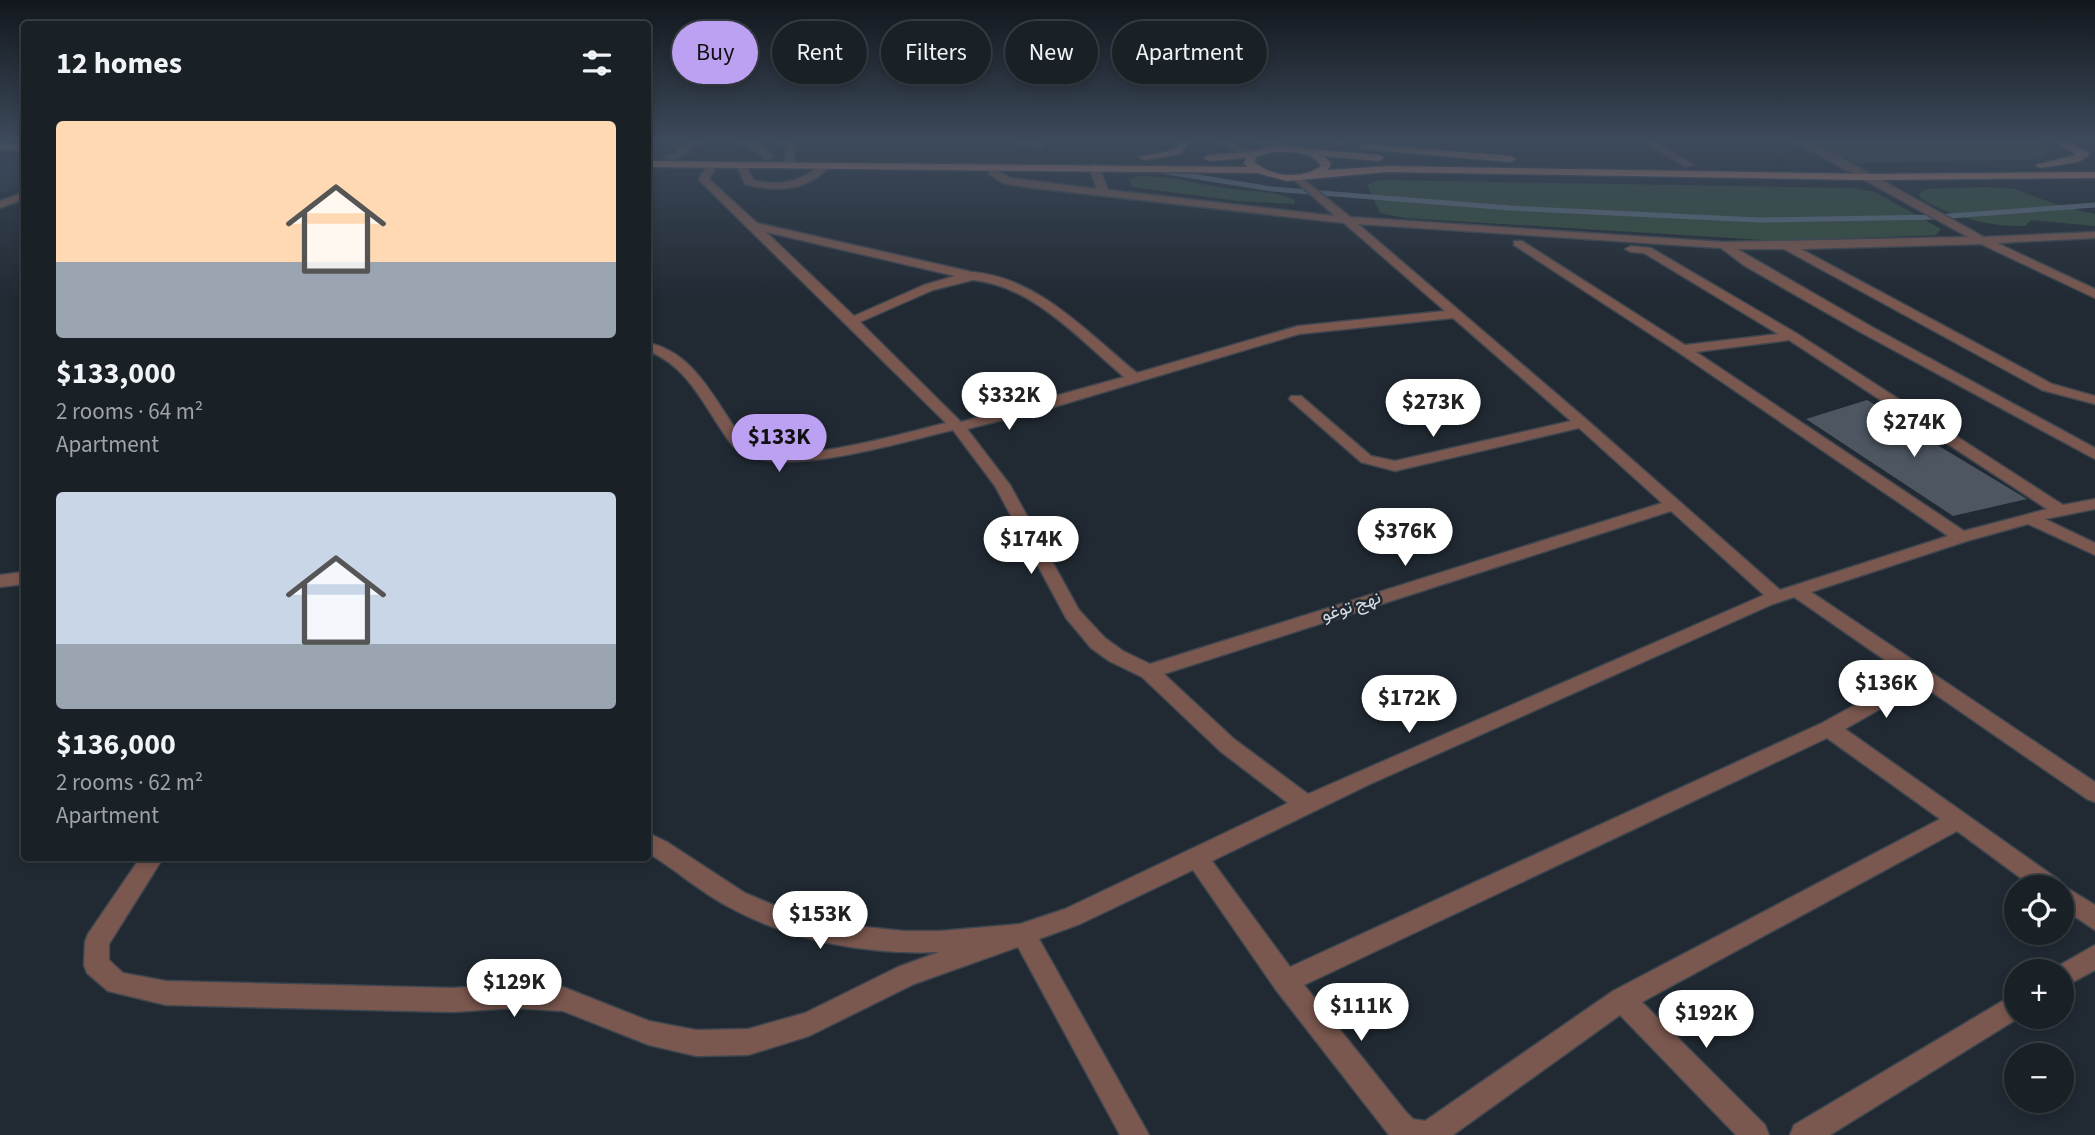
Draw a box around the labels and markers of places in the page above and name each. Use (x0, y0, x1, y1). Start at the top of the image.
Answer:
pin: $332K (960, 372, 1058, 432)
pin: $273K (1384, 380, 1482, 439)
pin: $274K (1865, 400, 1963, 459)
pin: $133K (730, 414, 828, 474)
pin: $376K (1356, 508, 1454, 568)
pin: $174K (982, 516, 1080, 576)
pin: $136K (1837, 660, 1935, 720)
pin: $172K (1360, 676, 1458, 735)
pin: $153K (771, 892, 869, 951)
pin: $129K (465, 960, 563, 1019)
pin: $111K (1312, 984, 1410, 1043)
pin: $192K (1657, 990, 1755, 1050)

